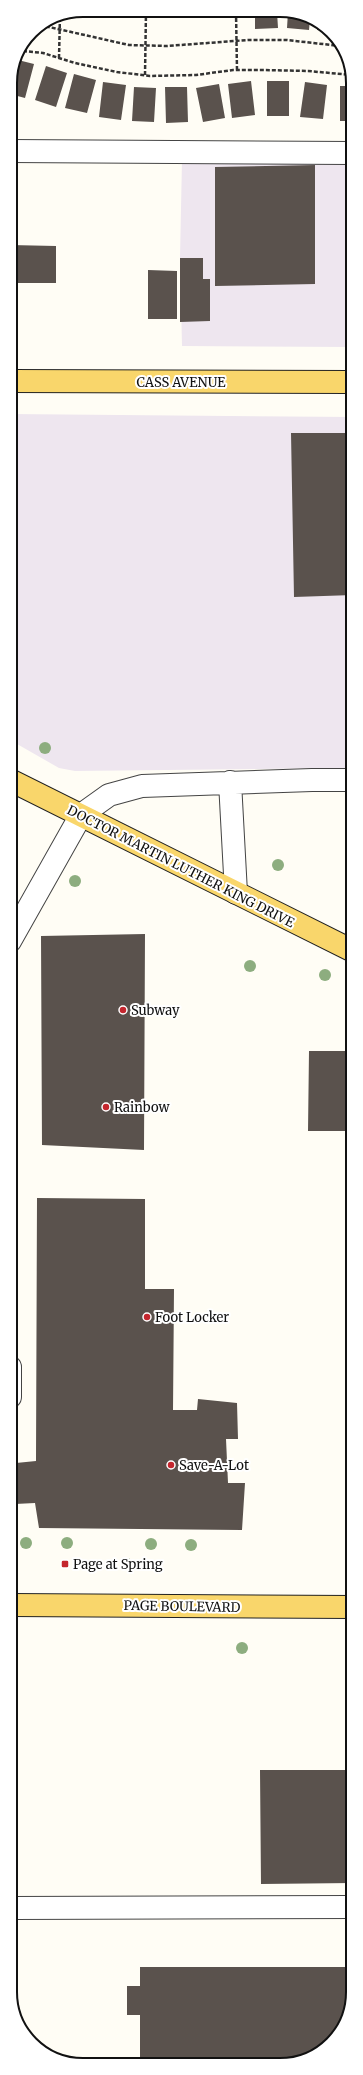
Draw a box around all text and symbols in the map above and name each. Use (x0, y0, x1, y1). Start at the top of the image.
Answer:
street label: CASS AVENUE (136, 374, 226, 391)
street label: DOCTOR MARTIN LUTHER KING DRIVE (64, 801, 298, 932)
place label: Subway (131, 1002, 180, 1019)
marker: Subway (118, 1005, 128, 1015)
place label: Rainbow (114, 1099, 170, 1116)
marker: Rainbow (101, 1102, 111, 1112)
place label: Foot Locker (155, 1309, 229, 1326)
marker: Foot Locker (142, 1312, 152, 1322)
place label: Save-A-Lot (179, 1457, 249, 1474)
marker: Save-A-Lot (166, 1460, 176, 1470)
place label: Page at Spring (73, 1556, 163, 1573)
marker: Page at Spring (60, 1559, 70, 1569)
street label: PAGE BOULEVARD (124, 1597, 241, 1616)

